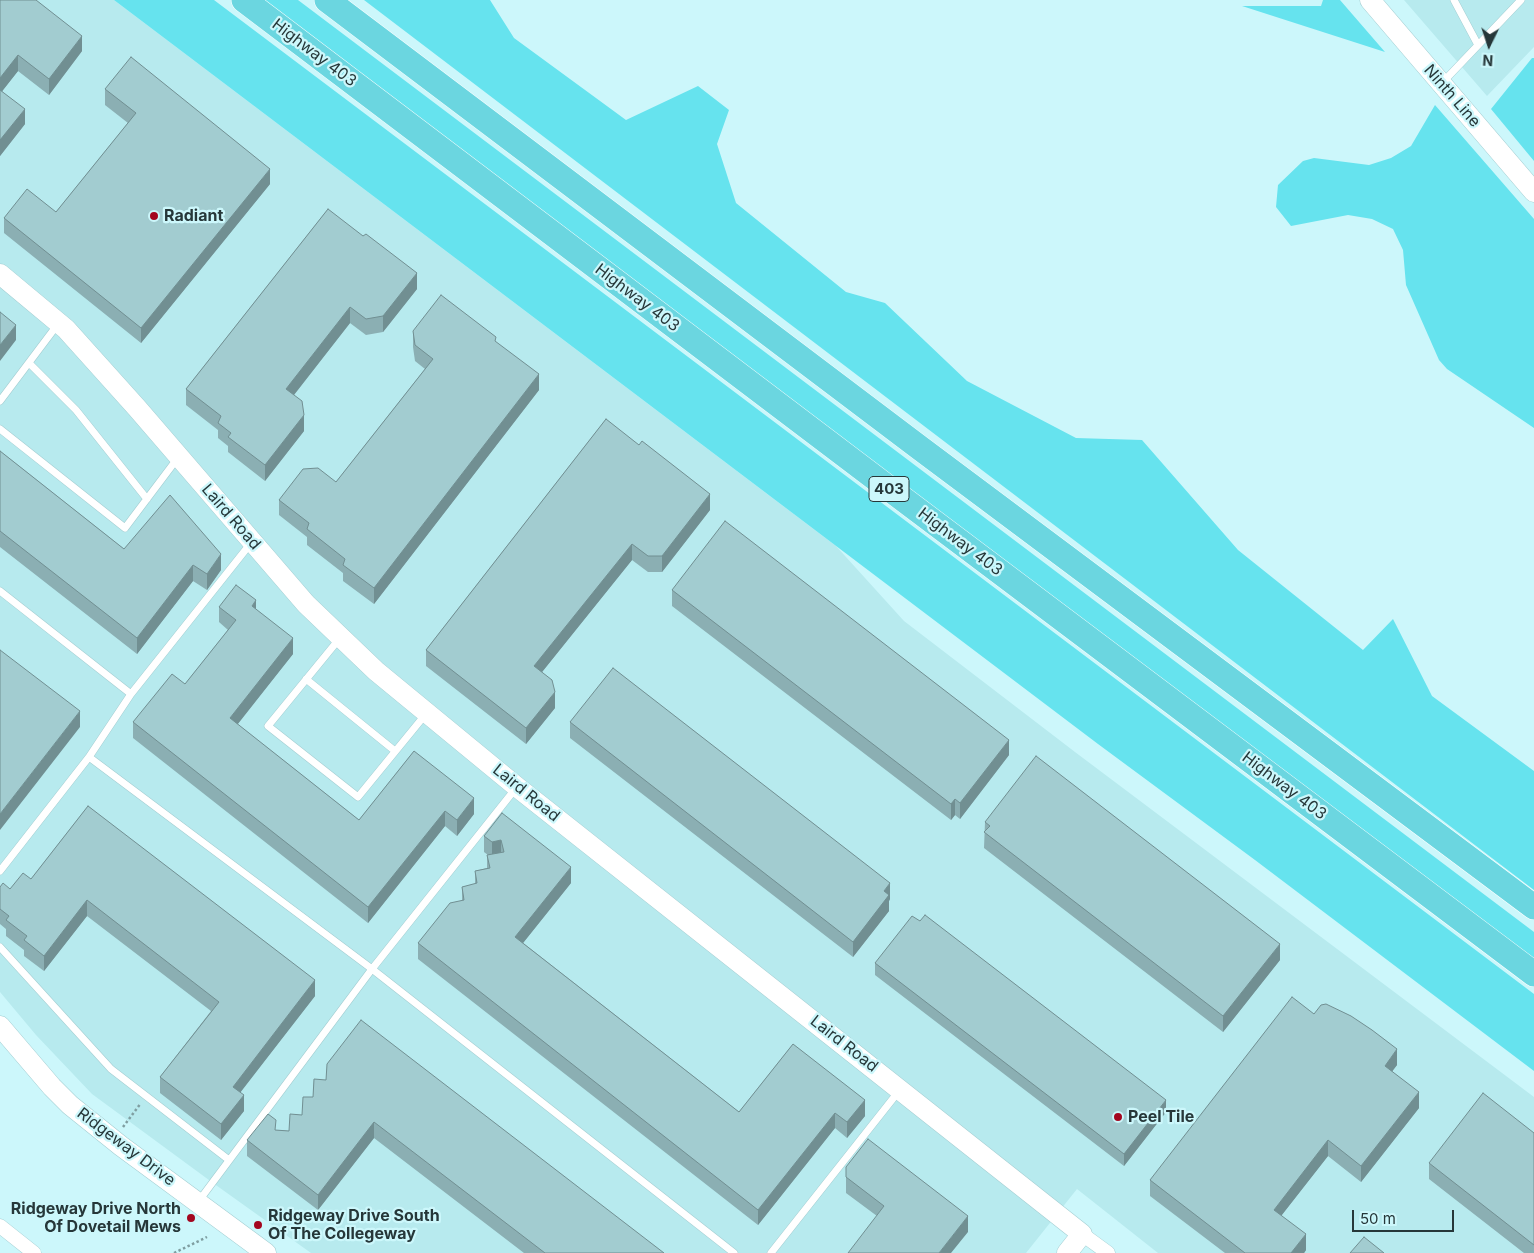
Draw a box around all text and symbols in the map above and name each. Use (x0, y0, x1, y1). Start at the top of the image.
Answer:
street label: Highway 403 (268, 15, 360, 91)
north arrow (1464, 20, 1514, 70)
text: N (1482, 52, 1494, 69)
street label: Ninth Line (1420, 61, 1484, 131)
place label: Radiant (164, 206, 223, 226)
marker: Radiant (148, 210, 160, 222)
street label: Highway 403 (591, 260, 683, 336)
road number: 403 (869, 476, 909, 502)
street label: Laird Road (197, 480, 265, 554)
street label: Highway 403 (914, 504, 1006, 580)
street label: Highway 403 (1238, 748, 1330, 824)
street label: Laird Road (489, 760, 563, 826)
street label: Laird Road (806, 1012, 882, 1076)
street label: Ridgeway Drive (73, 1104, 179, 1190)
place label: Peel Tile (1128, 1107, 1194, 1127)
marker: Peel Tile (1112, 1111, 1124, 1123)
place label: Ridgeway Drive North Of Dovetail Mews (11, 1199, 181, 1237)
scale bar (1354, 1200, 1456, 1232)
place label: Ridgeway Drive South Of The Collegeway (268, 1206, 440, 1244)
text: 50 m (1360, 1209, 1396, 1228)
marker: Ridgeway Drive North Of Dovetail Mews (185, 1212, 197, 1224)
marker: Ridgeway Drive South Of The Collegeway (252, 1219, 264, 1231)

